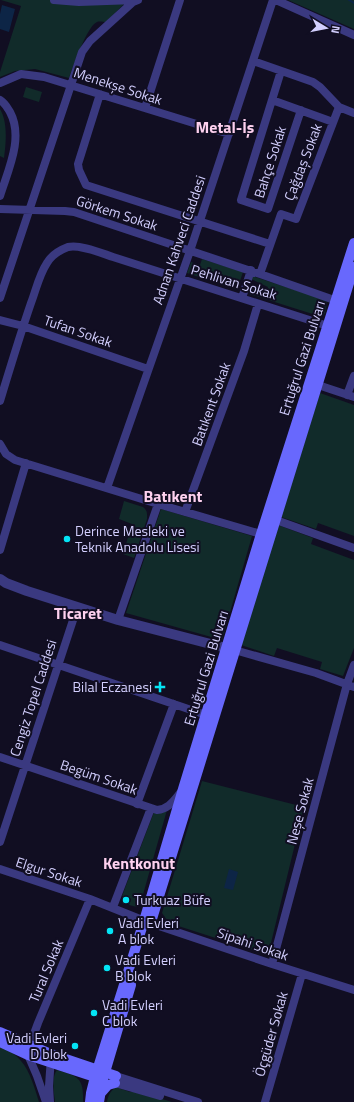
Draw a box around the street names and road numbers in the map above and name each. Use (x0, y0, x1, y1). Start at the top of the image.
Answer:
street label: Menekşe Sokak (71, 61, 165, 110)
street label: Çağdaş Sokak (278, 120, 327, 203)
street label: Bahçe Sokak (248, 123, 291, 201)
street label: Adnan Kahveci Caddesi (147, 172, 210, 307)
street label: Görkem Sokak (74, 189, 161, 236)
street label: Pehlivan Sokak (189, 259, 280, 305)
street label: Ertuğrul Gazi Bulvarı (273, 298, 330, 418)
street label: Tufan Sokak (41, 309, 116, 352)
street label: Batıkent Sokak (186, 359, 236, 449)
street label: Ertuğrul Gazi Bulvarı (178, 608, 233, 728)
street label: Cengiz Topel Caddesi (4, 637, 61, 759)
street label: Begüm Sokak (58, 753, 141, 800)
street label: Neşe Sokak (281, 775, 319, 847)
street label: Elgur Sokak (13, 851, 85, 892)
street label: Sipahi Sokak (215, 922, 292, 966)
street label: Tural Sokak (23, 936, 68, 1006)
street label: Öçgüder Sokak (248, 989, 293, 1079)

